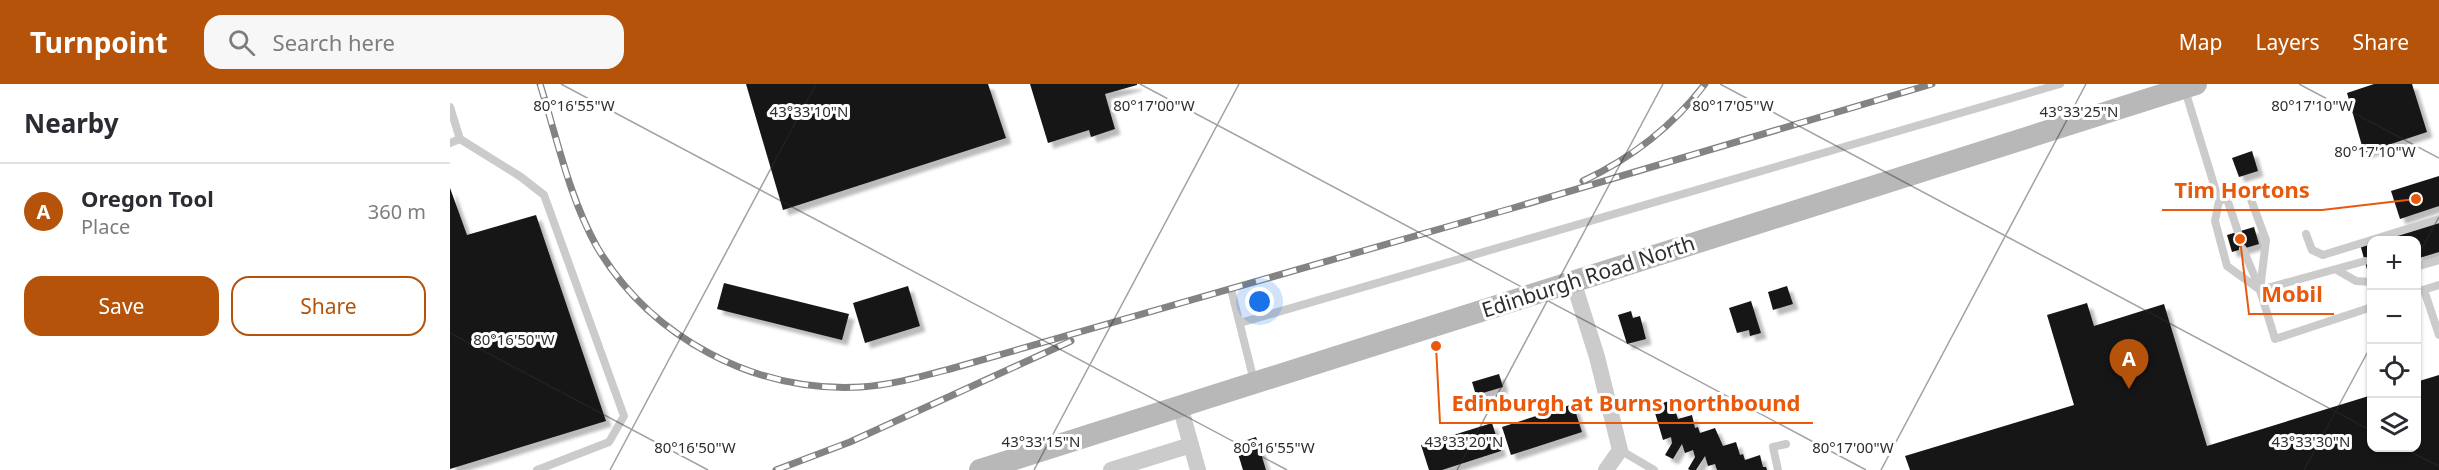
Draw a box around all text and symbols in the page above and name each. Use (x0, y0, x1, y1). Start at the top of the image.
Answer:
search box (204, 15, 624, 69)
text: Turnpoint (30, 23, 168, 61)
icon: search (225, 26, 258, 59)
text: Search here (273, 27, 395, 57)
text: Map (2179, 28, 2223, 56)
text: Layers (2256, 28, 2320, 56)
text: Share (2353, 28, 2409, 56)
text: 80°16'55"W (533, 95, 615, 115)
text: 80°17'00"W (1113, 95, 1195, 115)
text: 80°17'05"W (1692, 95, 1774, 115)
text: 80°17'10"W (2271, 95, 2353, 115)
text: 43°33'10"N (770, 101, 848, 121)
text: 43°33'25"N (2040, 101, 2118, 121)
text: Nearby (24, 105, 119, 141)
text: 80°17'10"W (2334, 141, 2416, 161)
callout: Tim Hortons (2162, 170, 2322, 210)
text: Tim Hortons (2174, 174, 2310, 204)
text: Oregon Tool (81, 183, 214, 213)
text: A (37, 198, 50, 225)
text: 360 m (368, 198, 426, 225)
text: Place (81, 213, 130, 240)
street label: Edinburgh Road North (1478, 228, 1698, 324)
map controls (2367, 236, 2421, 452)
button: + (2367, 236, 2421, 290)
callout: Mobil (2249, 274, 2334, 314)
button: Save (24, 276, 219, 336)
button: Share (231, 276, 426, 336)
text: Mobil (2261, 278, 2323, 308)
your location (1245, 287, 1274, 316)
button: − (2367, 290, 2421, 344)
text: 80°16'50"W (473, 329, 555, 349)
pin: A (2110, 340, 2148, 389)
button: locate (2367, 344, 2421, 398)
callout: Edinburgh at Burns northbound (1440, 383, 1813, 423)
text: Edinburgh at Burns northbound (1451, 387, 1801, 417)
button: layers (2367, 398, 2421, 452)
text: 43°33'15"N (1002, 431, 1080, 451)
text: 43°33'20"N (1425, 431, 1503, 451)
text: 43°33'30"N (2272, 431, 2350, 451)
text: 80°16'50"W (654, 437, 736, 457)
text: 80°16'55"W (1233, 437, 1315, 457)
text: 80°17'00"W (1812, 437, 1894, 457)

